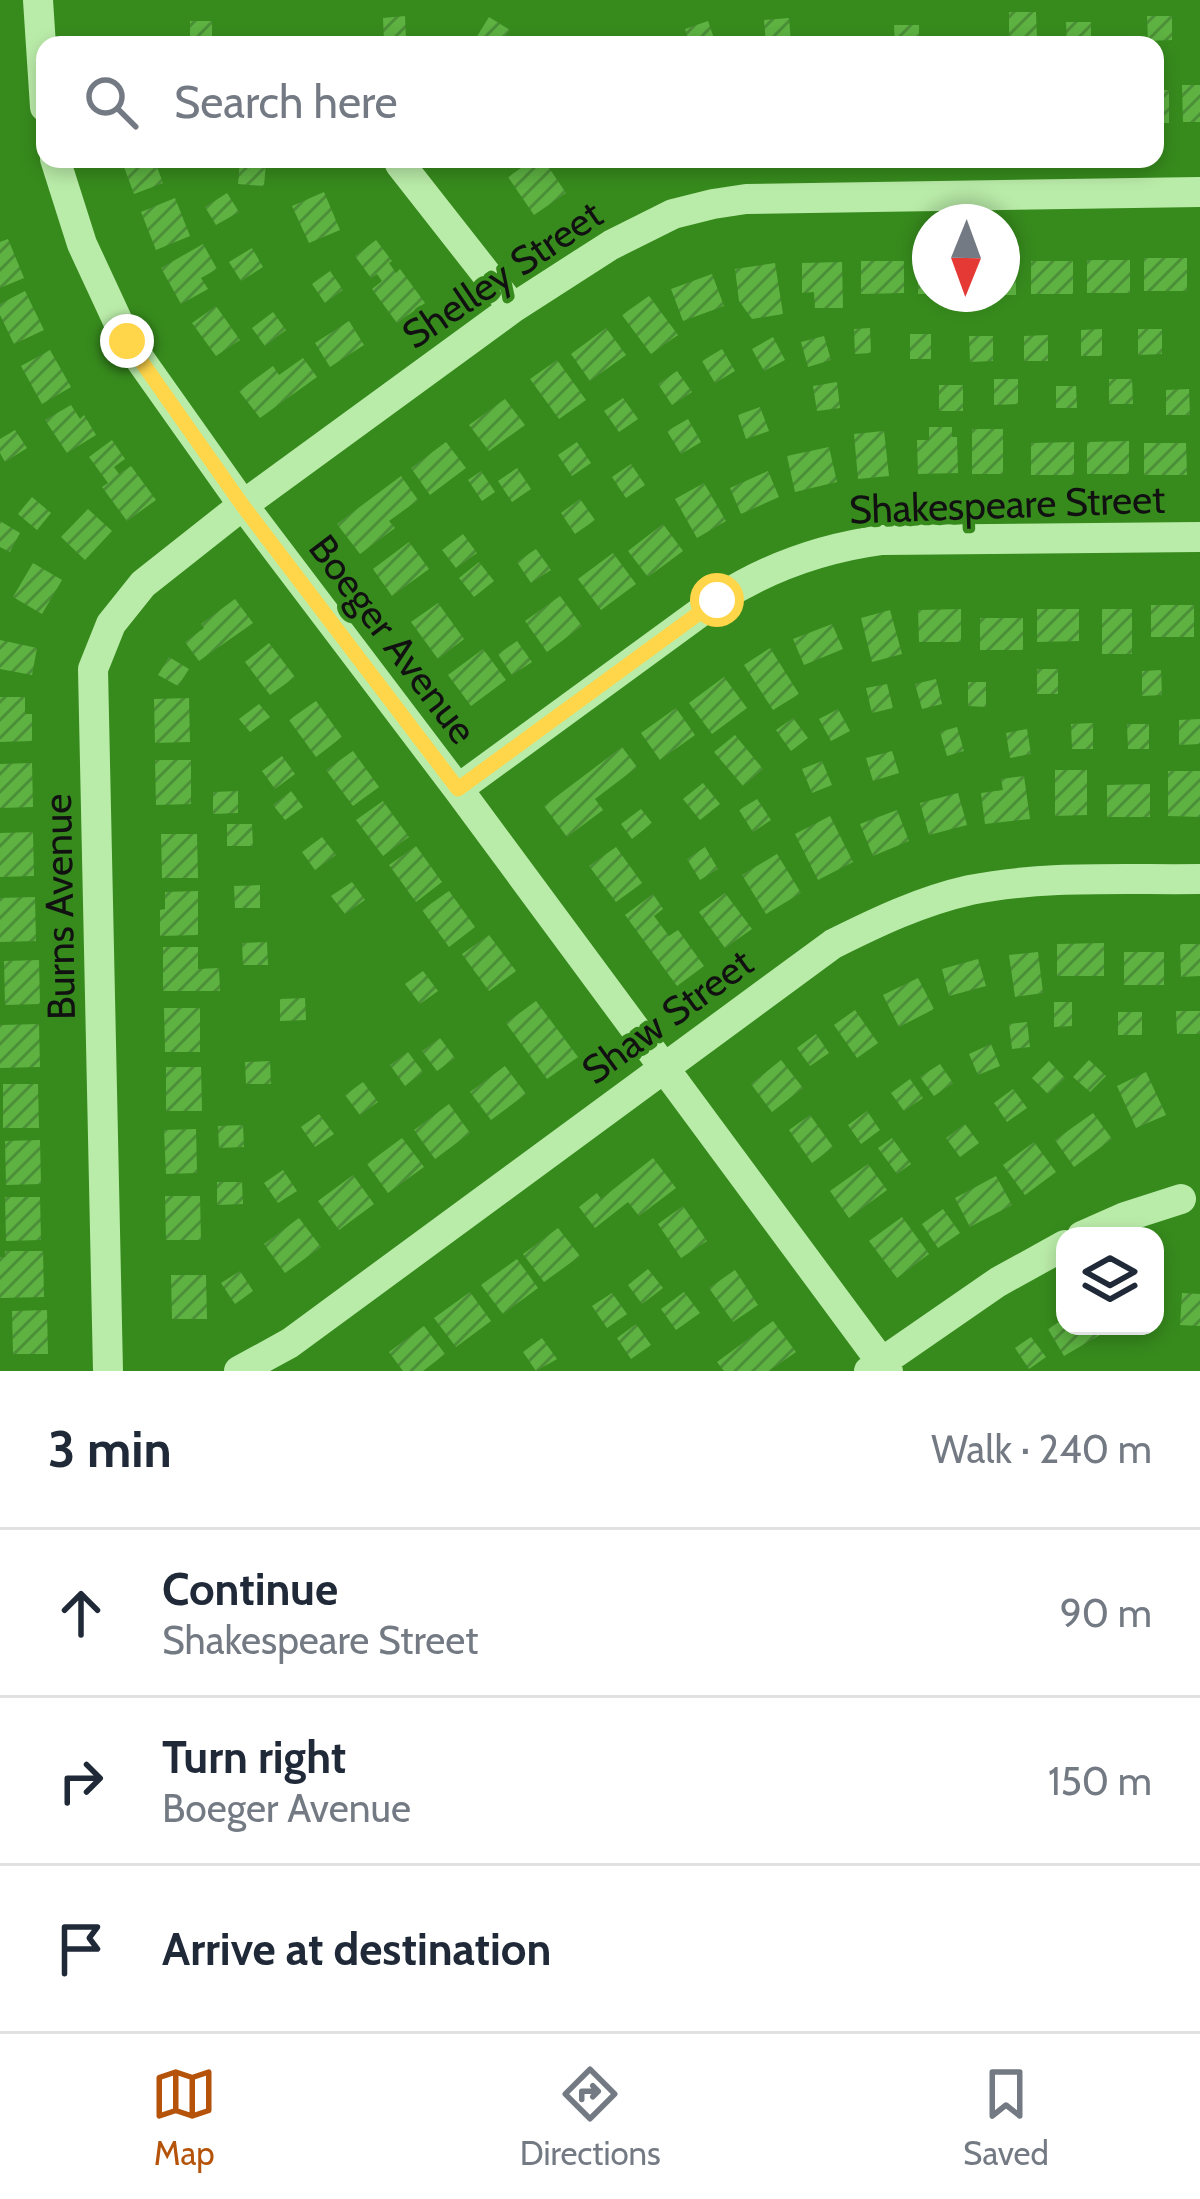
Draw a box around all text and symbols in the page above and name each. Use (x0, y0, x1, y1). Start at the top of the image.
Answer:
search box (36, 36, 1164, 168)
icon: search (78, 69, 144, 135)
text: Search here (174, 75, 398, 129)
street label: Shelley Street (393, 190, 611, 358)
north arrow (912, 204, 1020, 312)
route end (100, 314, 154, 368)
street label: Shakespeare Street (848, 474, 1166, 534)
street label: Boeger Avenue (299, 525, 487, 753)
route start (690, 573, 744, 627)
street label: Burns Avenue (33, 793, 85, 1021)
street label: Shaw Street (572, 938, 762, 1094)
map controls (1056, 1227, 1164, 1335)
button: layers (1056, 1227, 1164, 1335)
text: 3 min (48, 1418, 172, 1480)
text: Walk · 240 m (931, 1425, 1152, 1473)
text: Continue (162, 1562, 338, 1616)
icon: ahead (48, 1580, 114, 1646)
text: 90 m (1060, 1589, 1152, 1637)
text: Shakespeare Street (162, 1616, 478, 1664)
text: Turn right (162, 1730, 346, 1784)
icon: right (48, 1748, 114, 1814)
text: 150 m (1048, 1757, 1152, 1805)
text: Boeger Avenue (162, 1784, 411, 1832)
icon: arrive (48, 1916, 114, 1982)
text: Arrive at destination (162, 1922, 551, 1976)
tab: Map (151, 2061, 217, 2173)
tab: Directions (520, 2061, 661, 2173)
tab: Saved (963, 2061, 1049, 2173)

